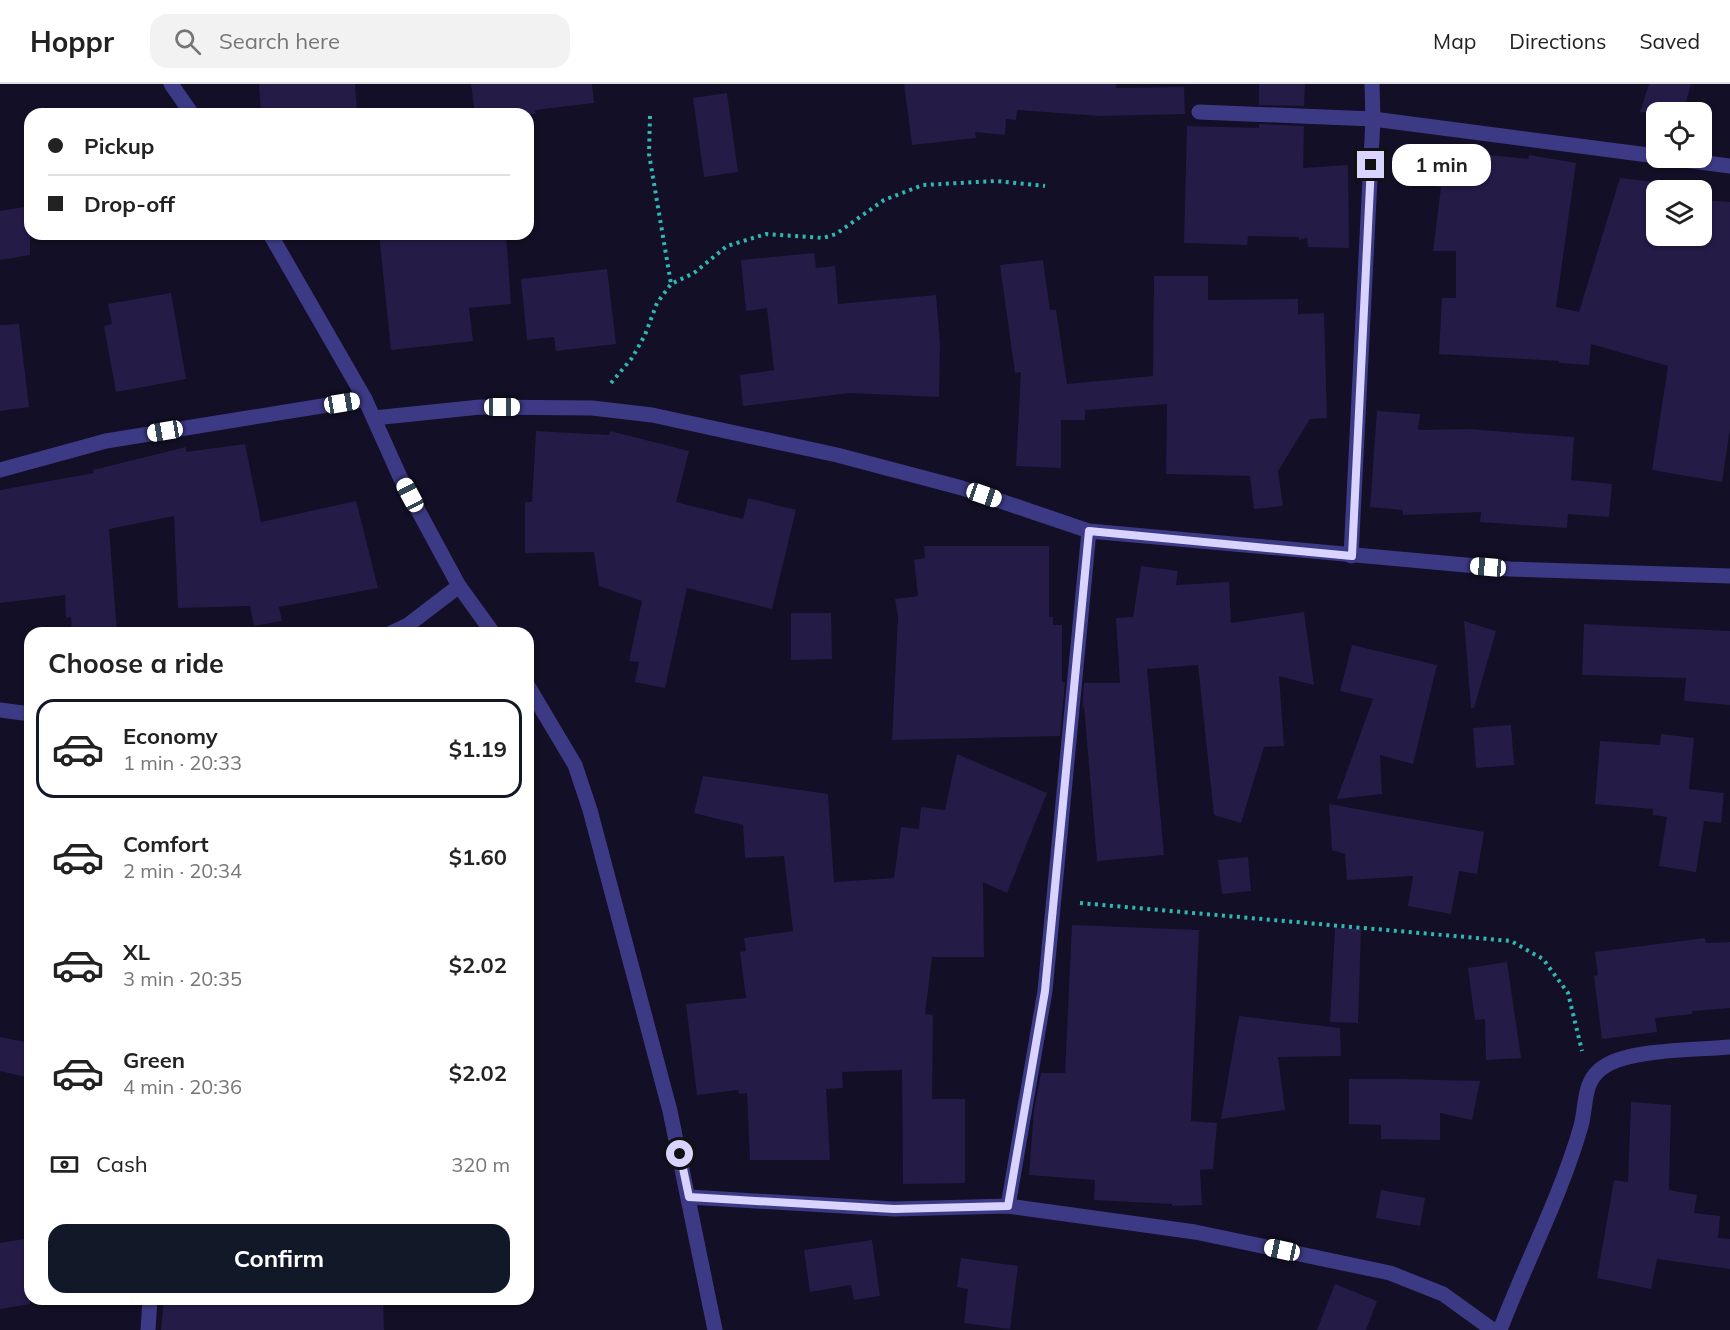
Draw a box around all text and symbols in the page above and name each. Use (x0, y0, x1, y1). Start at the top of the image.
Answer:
search box (150, 14, 570, 68)
text: Hoppr (30, 24, 114, 59)
icon: search (171, 25, 204, 58)
text: Search here (219, 27, 340, 55)
text: Map (1433, 28, 1476, 54)
text: Directions (1509, 28, 1606, 54)
text: Saved (1639, 28, 1700, 54)
map controls (1646, 102, 1712, 246)
button: locate (1646, 102, 1712, 168)
text: Pickup (84, 132, 154, 160)
callout: 1 min (1392, 144, 1491, 186)
route end (1357, 151, 1384, 178)
text: 1 min (1415, 152, 1468, 177)
button: layers (1646, 180, 1712, 246)
text: Drop-off (84, 190, 175, 218)
car (323, 391, 361, 415)
car (484, 398, 520, 416)
car (146, 419, 184, 443)
car (394, 475, 426, 515)
car (964, 481, 1004, 509)
car (1469, 556, 1507, 578)
text: Choose a ride (48, 646, 224, 680)
icon: car (51, 722, 105, 776)
text: Economy (123, 722, 218, 750)
text: $1.19 (449, 735, 507, 763)
text: 1 min · 20:33 (123, 750, 242, 775)
icon: car (51, 830, 105, 884)
text: Comfort (123, 830, 209, 858)
text: $1.60 (449, 843, 507, 871)
text: 2 min · 20:34 (123, 858, 242, 883)
icon: car (51, 938, 105, 992)
text: XL (123, 938, 150, 966)
text: $2.02 (449, 951, 507, 979)
text: 3 min · 20:35 (123, 966, 242, 991)
icon: car (51, 1046, 105, 1100)
text: Green (123, 1046, 185, 1074)
text: $2.02 (449, 1059, 507, 1087)
text: 4 min · 20:36 (123, 1074, 242, 1099)
route start (666, 1140, 693, 1167)
icon: cash (48, 1148, 81, 1181)
text: Cash (96, 1150, 148, 1178)
text: 320 m (451, 1152, 510, 1177)
button: Confirm (48, 1224, 510, 1293)
car (1263, 1237, 1301, 1263)

